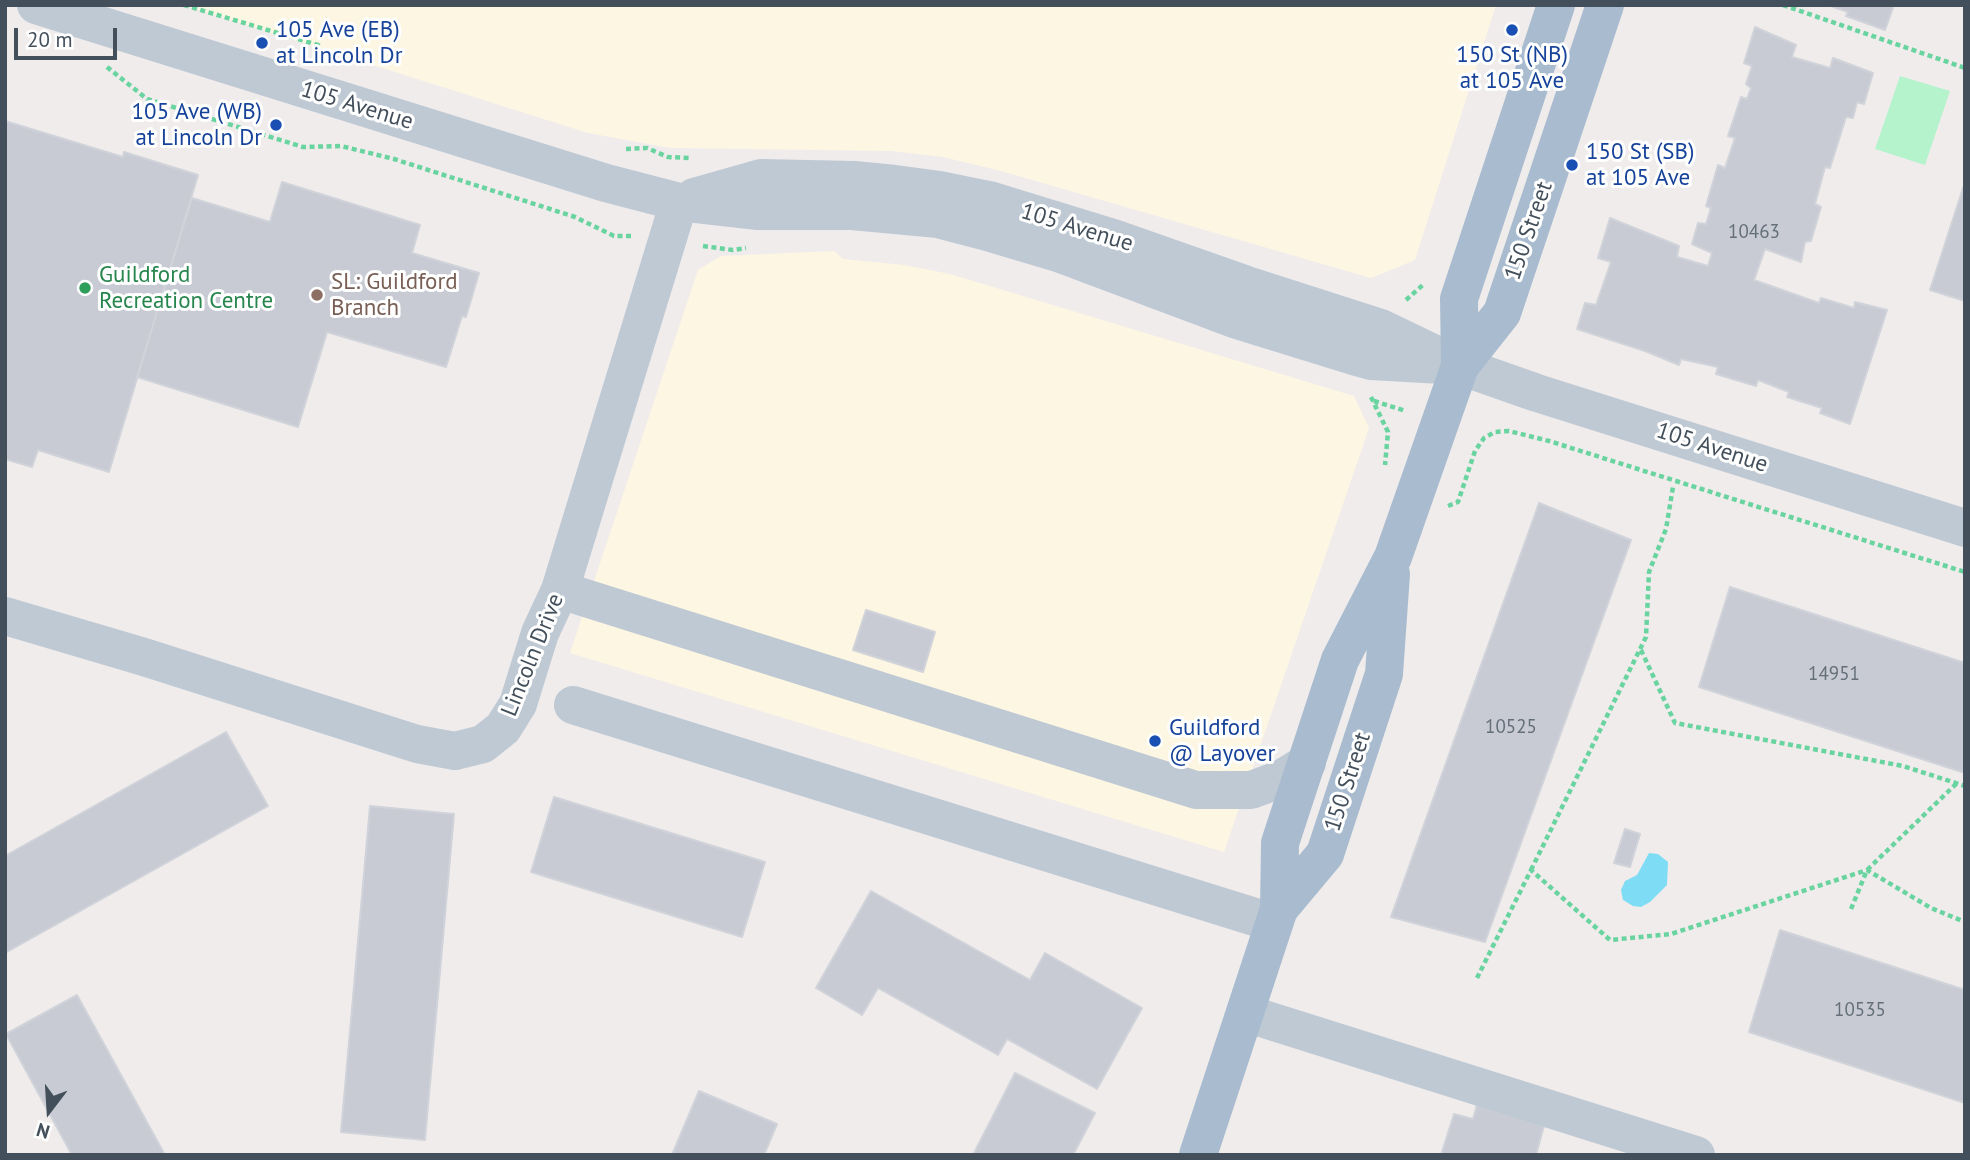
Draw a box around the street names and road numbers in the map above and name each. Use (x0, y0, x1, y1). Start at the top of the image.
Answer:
street label: 105 Avenue (298, 76, 416, 136)
street label: 150 Street (1499, 178, 1559, 284)
street label: 105 Avenue (1018, 198, 1136, 258)
street label: 105 Avenue (1653, 417, 1771, 479)
street label: Lincoln Drive (496, 590, 570, 720)
street label: 150 Street (1319, 729, 1377, 835)

